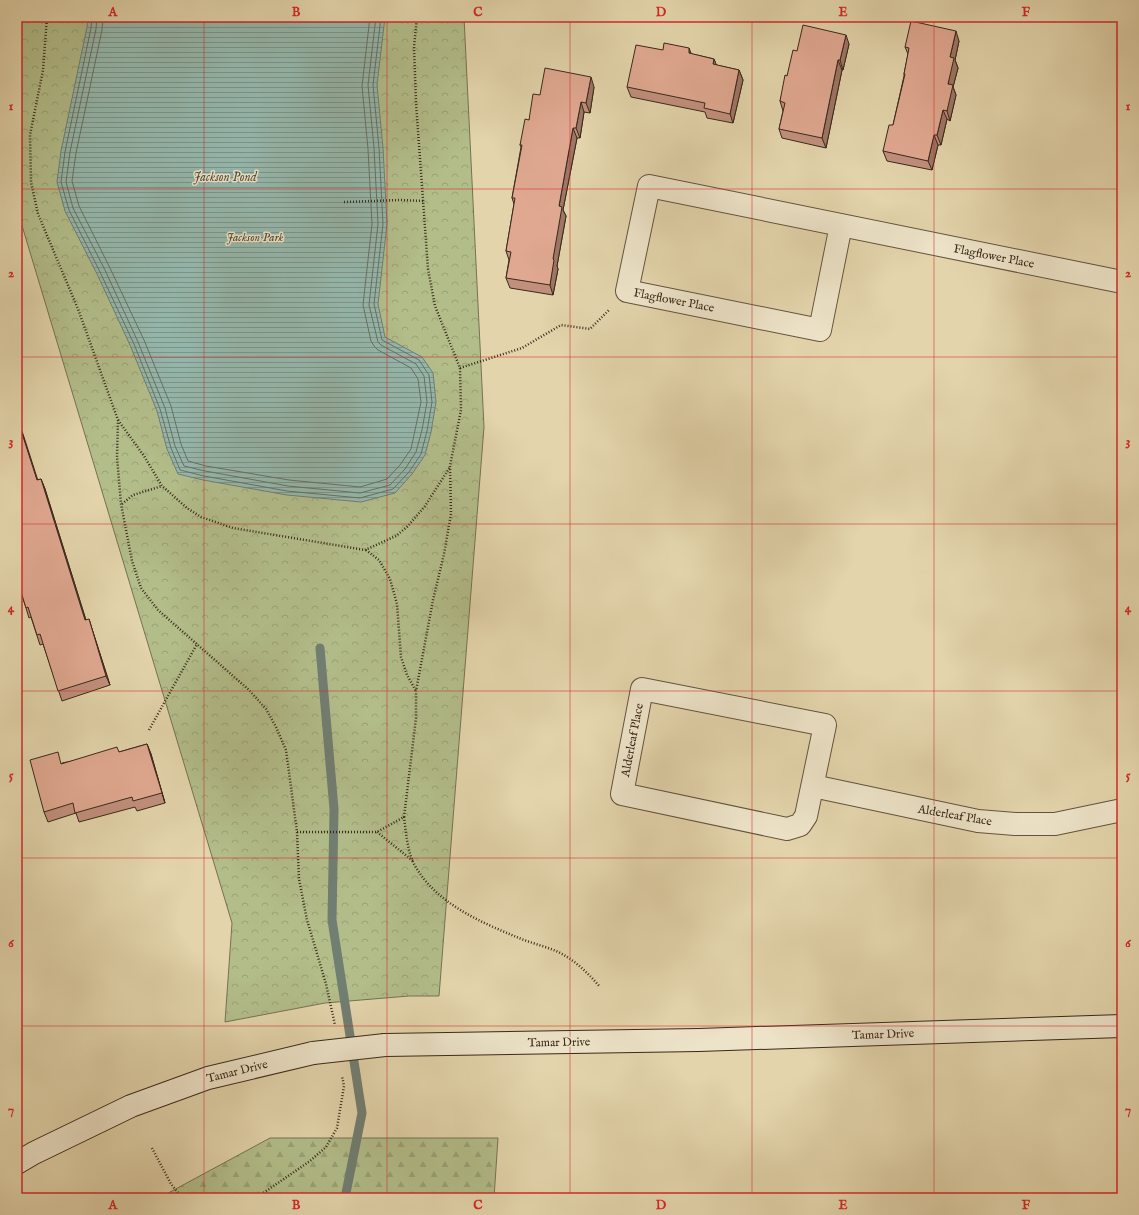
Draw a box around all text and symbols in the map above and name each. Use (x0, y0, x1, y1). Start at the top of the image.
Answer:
text: A (108, 4, 119, 21)
text: B (292, 4, 301, 21)
text: C (473, 4, 483, 21)
text: D (656, 4, 667, 21)
text: E (838, 4, 848, 21)
text: F (1022, 4, 1031, 21)
text: 1 (9, 98, 14, 115)
text: 1 (1126, 98, 1131, 115)
water label: Jackson Pond (193, 169, 258, 186)
park label: Jackson Park (227, 230, 284, 245)
street label: Flagflower Place (952, 241, 1036, 272)
text: 2 (8, 265, 14, 282)
text: 2 (1125, 265, 1131, 282)
street label: Flagflower Place (632, 285, 716, 316)
text: 3 (9, 433, 14, 450)
text: 3 (1126, 433, 1131, 450)
text: 4 (8, 600, 15, 617)
text: 4 (1125, 600, 1132, 617)
street label: Alderleaf Place (618, 702, 647, 779)
text: 5 (9, 767, 14, 784)
text: 5 (1126, 767, 1131, 784)
street label: Alderleaf Place (916, 801, 993, 829)
text: 6 (8, 935, 14, 952)
text: 6 (1125, 935, 1131, 952)
street label: Tamar Drive (852, 1026, 915, 1043)
street label: Tamar Drive (528, 1034, 591, 1051)
street label: Tamar Drive (205, 1057, 270, 1086)
text: 7 (8, 1102, 14, 1119)
text: 7 (1125, 1102, 1131, 1119)
text: A (108, 1197, 119, 1214)
text: B (292, 1197, 301, 1214)
text: C (473, 1197, 483, 1214)
text: D (656, 1197, 667, 1214)
text: E (838, 1197, 848, 1214)
text: F (1022, 1197, 1031, 1214)

